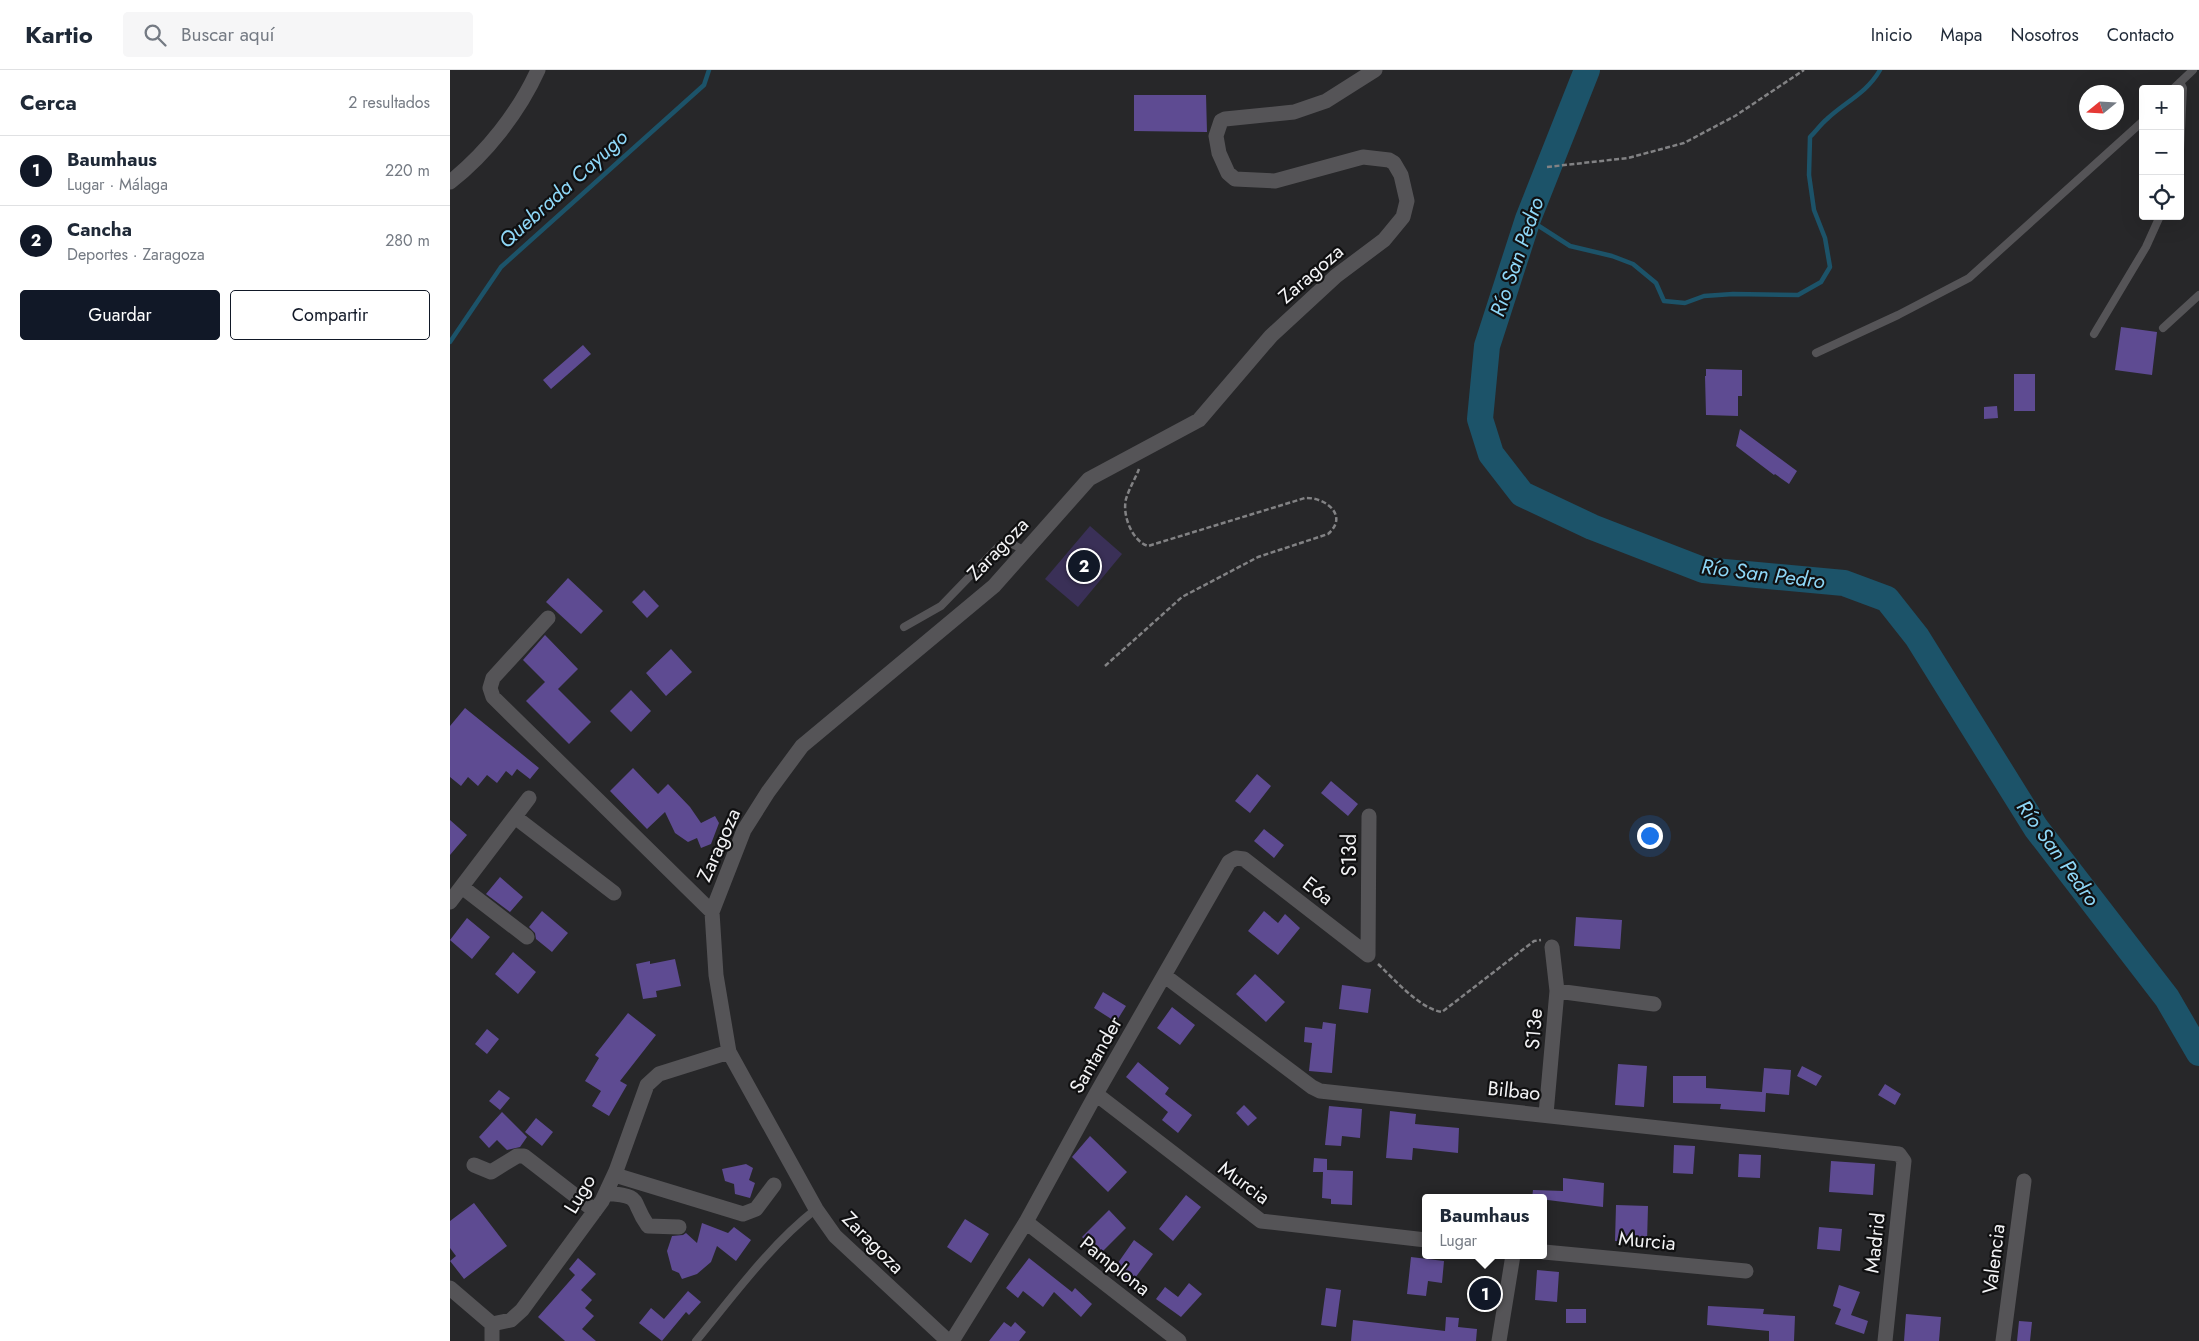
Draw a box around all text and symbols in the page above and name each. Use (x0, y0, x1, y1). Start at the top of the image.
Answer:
search box (123, 12, 473, 57)
text: Kartio (25, 17, 93, 52)
icon: search (141, 21, 169, 49)
text: Buscar aquí (181, 21, 275, 48)
text: Inicio (1871, 22, 1912, 48)
text: Mapa (1940, 22, 1982, 48)
text: Nosotros (2010, 22, 2079, 48)
text: Contacto (2107, 22, 2174, 48)
north arrow (2079, 85, 2124, 130)
map controls (2139, 85, 2184, 220)
button: + (2139, 85, 2184, 130)
text: Cerca (20, 88, 77, 118)
text: 2 resultados (348, 91, 430, 114)
water label: Quebrada Cayugo (492, 123, 634, 255)
button: − (2139, 130, 2184, 175)
text: Baumhaus (67, 146, 157, 173)
text: 1 (32, 159, 40, 182)
text: 220 m (385, 159, 430, 182)
text: Lugar · Málaga (67, 173, 168, 196)
button: locate (2139, 175, 2184, 220)
water label: Río San Pedro (1483, 193, 1551, 321)
text: Cancha (67, 216, 132, 243)
text: 2 (31, 229, 41, 252)
text: 280 m (385, 229, 430, 252)
street label: Zaragoza (1272, 238, 1350, 310)
text: Deportes · Zaragoza (67, 243, 205, 266)
button: Guardar (20, 290, 220, 340)
button: Compartir (230, 290, 430, 340)
street label: Zaragoza (961, 511, 1035, 587)
pin: 2 (1068, 547, 1100, 585)
water label: Río San Pedro (1699, 552, 1827, 596)
water label: Río San Pedro (2009, 794, 2107, 912)
street label: Zaragoza (690, 804, 748, 886)
your location (1637, 823, 1663, 849)
street label: S13d (1335, 834, 1364, 876)
street label: E6a (1296, 870, 1340, 912)
street label: S13e (1518, 1007, 1550, 1051)
street label: Santander (1062, 1011, 1130, 1099)
street label: Bilbao (1486, 1074, 1542, 1108)
street label: Murcia (1212, 1154, 1276, 1212)
street label: Lugo (557, 1169, 603, 1219)
popup (1422, 1194, 1547, 1259)
text: Baumhaus (1439, 1202, 1530, 1229)
street label: Zaragoza (835, 1205, 911, 1281)
street label: Madrid (1857, 1211, 1893, 1275)
street label: Valencia (1975, 1222, 2013, 1296)
street label: Murcia (1617, 1224, 1677, 1258)
street label: Pamplona (1074, 1229, 1156, 1303)
text: Lugar (1439, 1229, 1477, 1252)
pin: 1 (1469, 1275, 1501, 1313)

